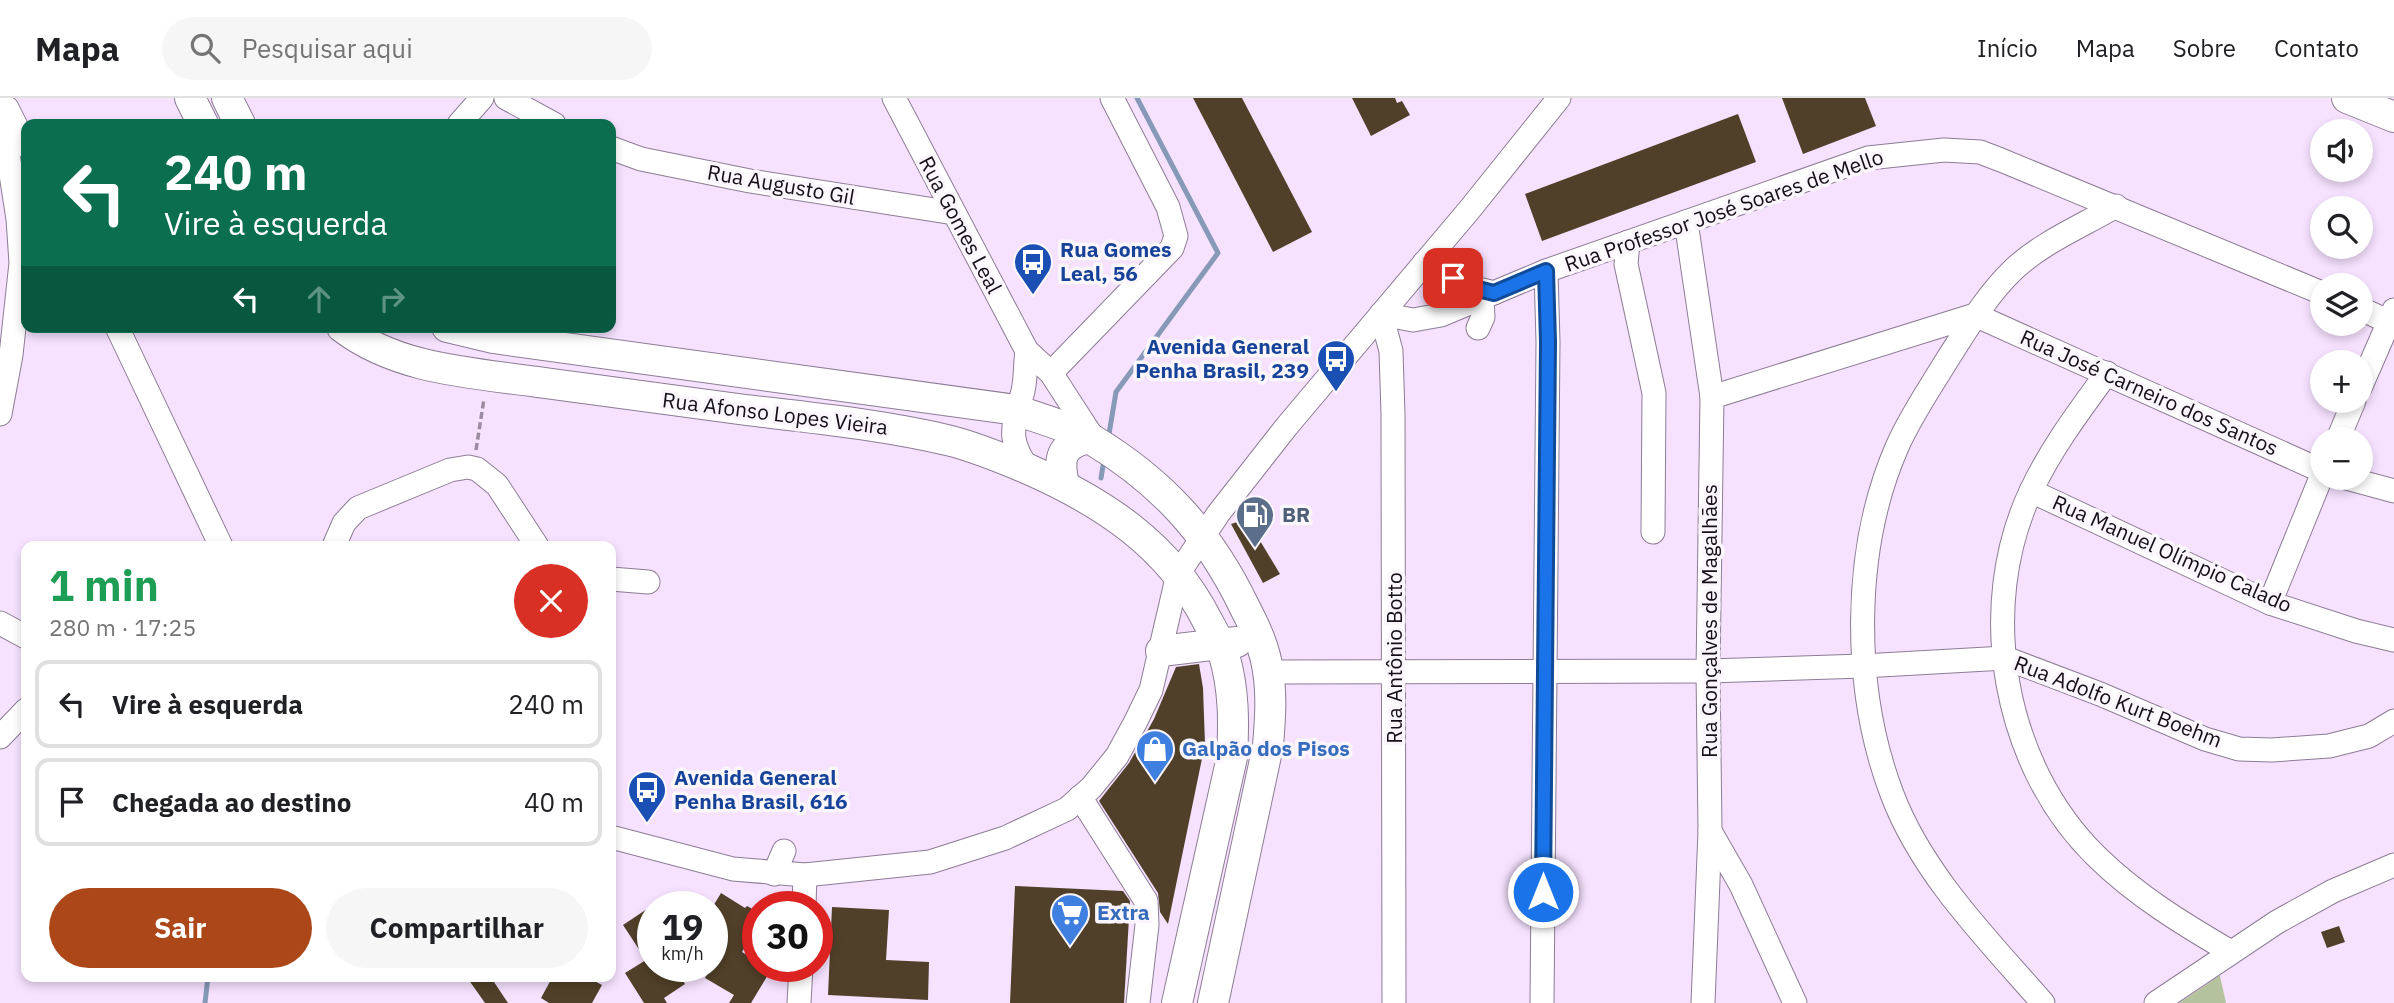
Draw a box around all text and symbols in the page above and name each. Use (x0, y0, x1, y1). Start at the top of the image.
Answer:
search box (162, 17, 652, 80)
text: Mapa (35, 27, 120, 70)
icon: search (186, 29, 224, 67)
text: Pesquisar aqui (242, 31, 413, 65)
text: Início (1977, 32, 2038, 64)
text: Mapa (2076, 32, 2135, 64)
text: Sobre (2173, 32, 2236, 64)
text: Contato (2274, 32, 2359, 64)
map controls (2310, 119, 2373, 490)
button: sound (2310, 119, 2373, 182)
text: 240 m (164, 140, 308, 203)
street label: Rua Professor José Soares de Mello (1561, 142, 1887, 278)
icon: left (49, 147, 140, 238)
street label: Rua Gomes Leal (913, 151, 1009, 298)
street label: Rua Augusto Gil (705, 157, 858, 211)
button: search (2310, 196, 2373, 259)
text: Vire à esquerda (164, 202, 388, 244)
place label: Rua Gomes Leal, 56 (1060, 235, 1172, 287)
bus stop icon: Rua Gomes Leal, 56 (1012, 241, 1054, 296)
pin (1423, 248, 1483, 308)
icon: arrive (1434, 259, 1472, 297)
button: layers (2310, 273, 2373, 336)
icon: left (227, 280, 265, 318)
icon: ahead (300, 280, 338, 318)
icon: right (373, 280, 411, 318)
street label: Rua José Carneiro dos Santos (2016, 322, 2283, 462)
place label: Avenida General Penha Brasil, 239 (1135, 332, 1309, 384)
bus stop icon: Avenida General Penha Brasil, 239 (1315, 338, 1357, 393)
button: + (2310, 350, 2373, 413)
street label: Rua Afonso Lopes Vieira (661, 385, 889, 441)
button: − (2310, 427, 2373, 490)
street label: Rua Gonçalves de Magalhães (1695, 484, 1723, 758)
street label: Rua Manuel Olímpio Calado (2048, 488, 2297, 619)
fuel station icon: BR (1234, 494, 1276, 549)
place label: BR (1282, 500, 1310, 528)
text: 1 min (49, 558, 159, 613)
button: close (514, 564, 588, 638)
street label: Rua Antônio Botto (1380, 572, 1408, 744)
text: 280 m · 17:25 (49, 612, 196, 642)
street label: Rua Adolfo Kurt Boehm (2010, 648, 2226, 754)
icon: left (53, 685, 91, 723)
text: Vire à esquerda (112, 687, 303, 721)
text: 240 m (508, 687, 584, 721)
shop icon: Galpão dos Pisos (1134, 728, 1176, 783)
place label: Galpão dos Pisos (1182, 734, 1350, 762)
place label: Avenida General Penha Brasil, 616 (674, 763, 848, 815)
bus stop icon: Avenida General Penha Brasil, 616 (626, 769, 668, 824)
icon: arrive (53, 783, 91, 821)
text: Chegada ao destino (112, 785, 351, 819)
text: 40 m (524, 785, 584, 819)
position arrow (1506, 855, 1580, 929)
button: Sair (49, 888, 312, 968)
button: Compartilhar (326, 888, 588, 968)
speed limit sign: 30 (742, 891, 833, 982)
supermarket icon: Extra (1049, 892, 1091, 947)
place label: Extra (1097, 898, 1150, 926)
text: 19 (661, 904, 704, 950)
text: km/h (661, 942, 704, 965)

